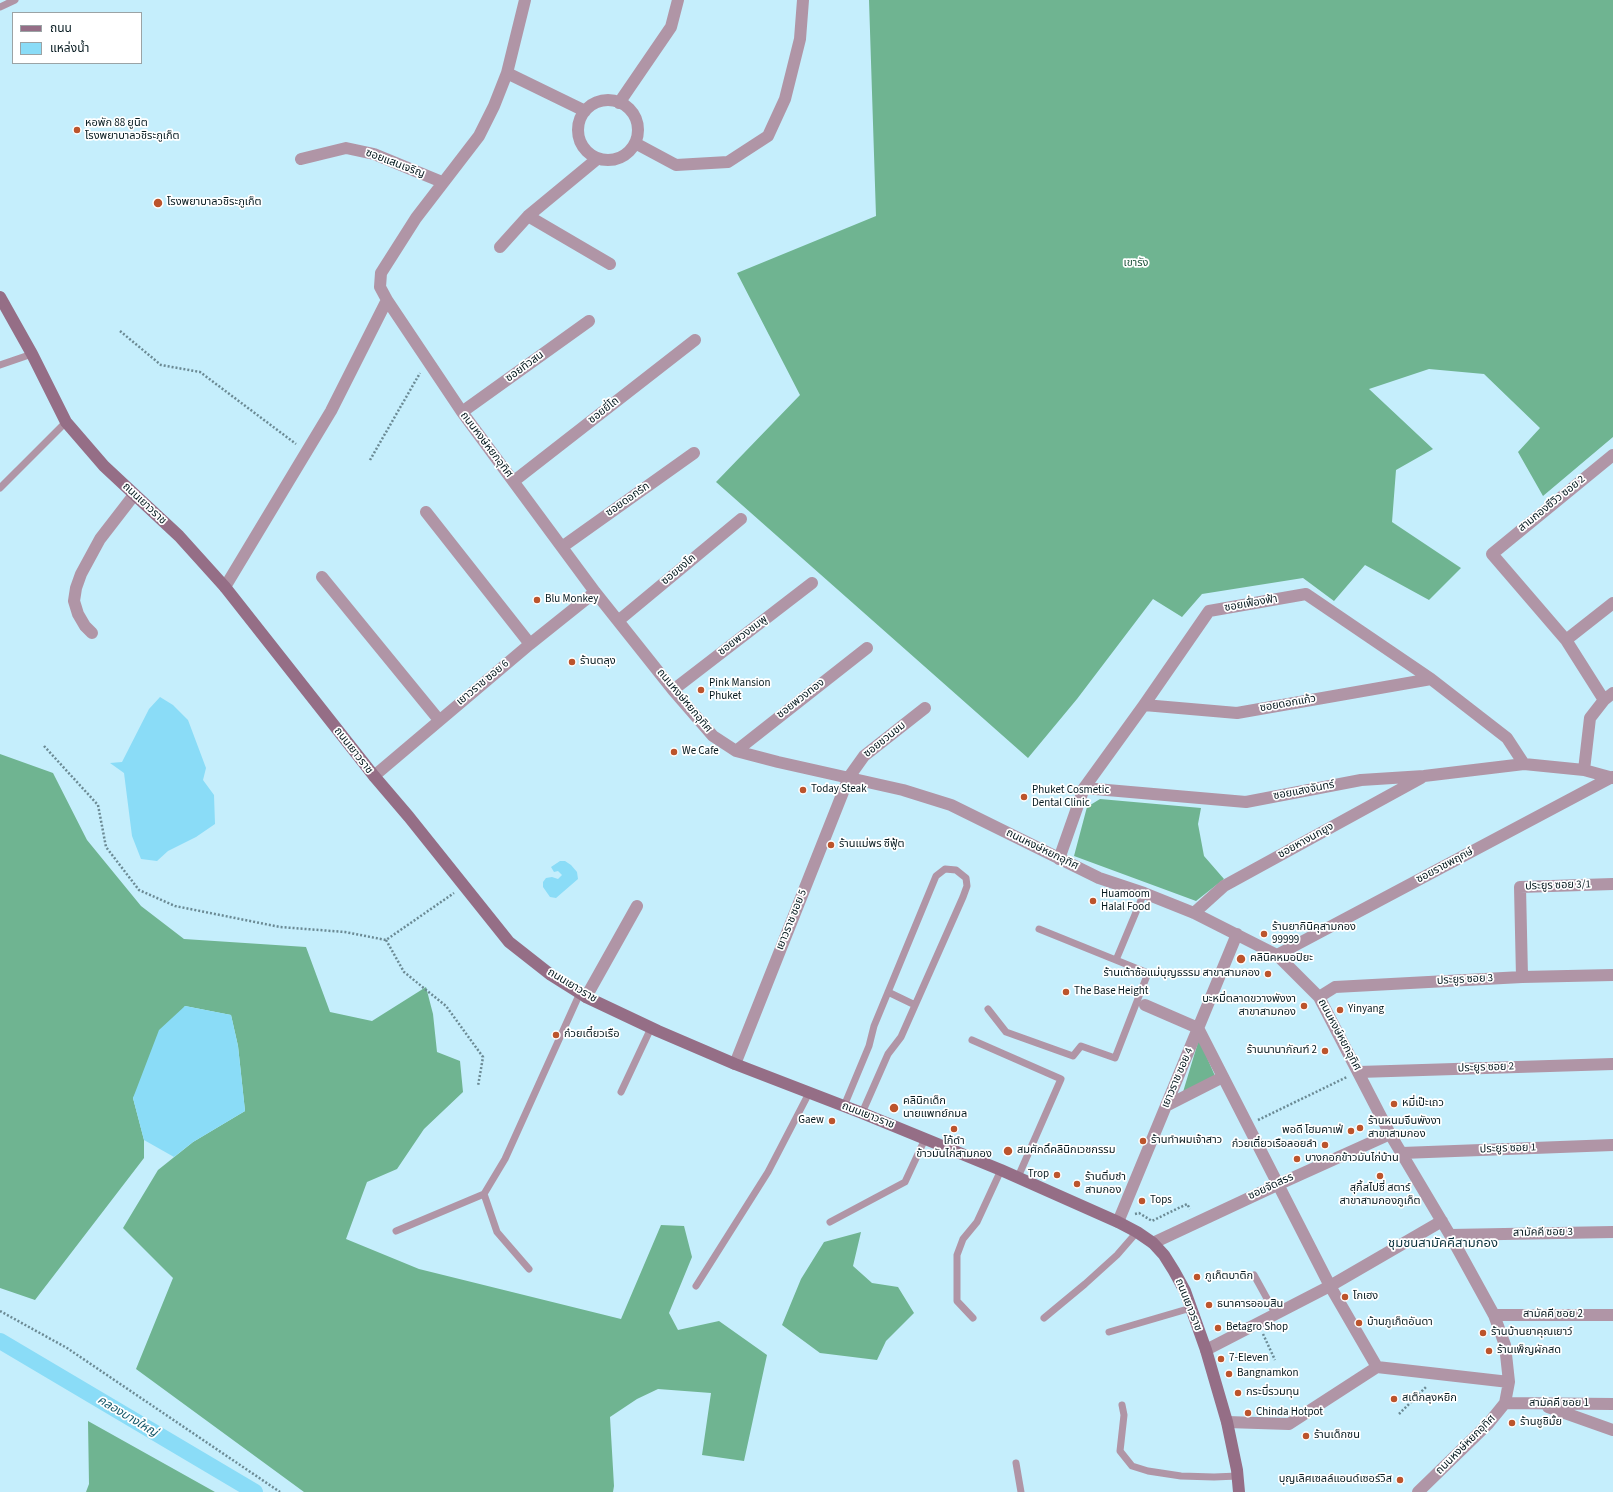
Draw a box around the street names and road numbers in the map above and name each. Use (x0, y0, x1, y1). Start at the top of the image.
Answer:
street label: ซอยแสนเจริญ (364, 147, 426, 181)
street label: ซอยทิวสน (503, 349, 547, 385)
street label: ซอยยี่โถ (586, 395, 622, 427)
street label: ถนนหงษ์หยกอุทิศ (457, 409, 515, 481)
street label: สามกองซีวิว ซอย 2 (1516, 473, 1588, 535)
street label: ถนนเยาวราช (119, 480, 169, 528)
street label: ซอยดอกรัก (603, 480, 653, 520)
street label: ซอยชงโค (659, 552, 699, 588)
street label: ซอยเฟื่องฟ้า (1223, 593, 1279, 615)
street label: ซอยพวงชมพู (716, 613, 770, 659)
street label: เยาวราช ซอย 6 (454, 657, 512, 709)
street label: ถนนหงษ์หยกอุทิศ (654, 666, 714, 736)
street label: ซอยพวงทอง (775, 676, 827, 722)
street label: ซอยดอกแก้ว (1259, 693, 1317, 715)
street label: ซอยชวนชม (861, 719, 909, 761)
street label: ถนนเยาวราช (331, 725, 375, 777)
street label: ซอยแสงจันทร์ (1272, 779, 1336, 803)
street label: ซอยหางนกยูง (1276, 820, 1336, 862)
street label: ถนนหงษ์หยกอุทิศ (1004, 827, 1080, 873)
street label: ซอยราชพฤกษ์ (1414, 845, 1476, 887)
street label: ประยูร ซอย 3/1 (1525, 878, 1591, 894)
street label: เยาวราช ซอย 5 (774, 888, 810, 952)
street label: ถนนเยาวราช (545, 966, 599, 1006)
street label: ประยูร ซอย 3 (1436, 972, 1494, 988)
street label: ถนนหงษ์หยกอุทิศ (1315, 997, 1363, 1073)
street label: เยาวราช ซอย 4 (1159, 1046, 1197, 1110)
street label: ประยูร ซอย 2 (1458, 1060, 1514, 1076)
street label: ถนนเยาวราช (840, 1100, 896, 1132)
street label: ประยูร ซอย 1 (1480, 1141, 1536, 1157)
street label: ซอยจัดสรร (1246, 1171, 1296, 1203)
street label: สามัคคี ซอย 3 (1513, 1226, 1573, 1240)
street label: ถนนเยาวราช (1172, 1277, 1204, 1333)
street label: สามัคคี ซอย 2 (1523, 1308, 1583, 1322)
street label: สามัคคี ซอย 1 (1529, 1397, 1589, 1411)
street label: ถนนหงษ์หยกอุทิศ (1433, 1412, 1499, 1478)

